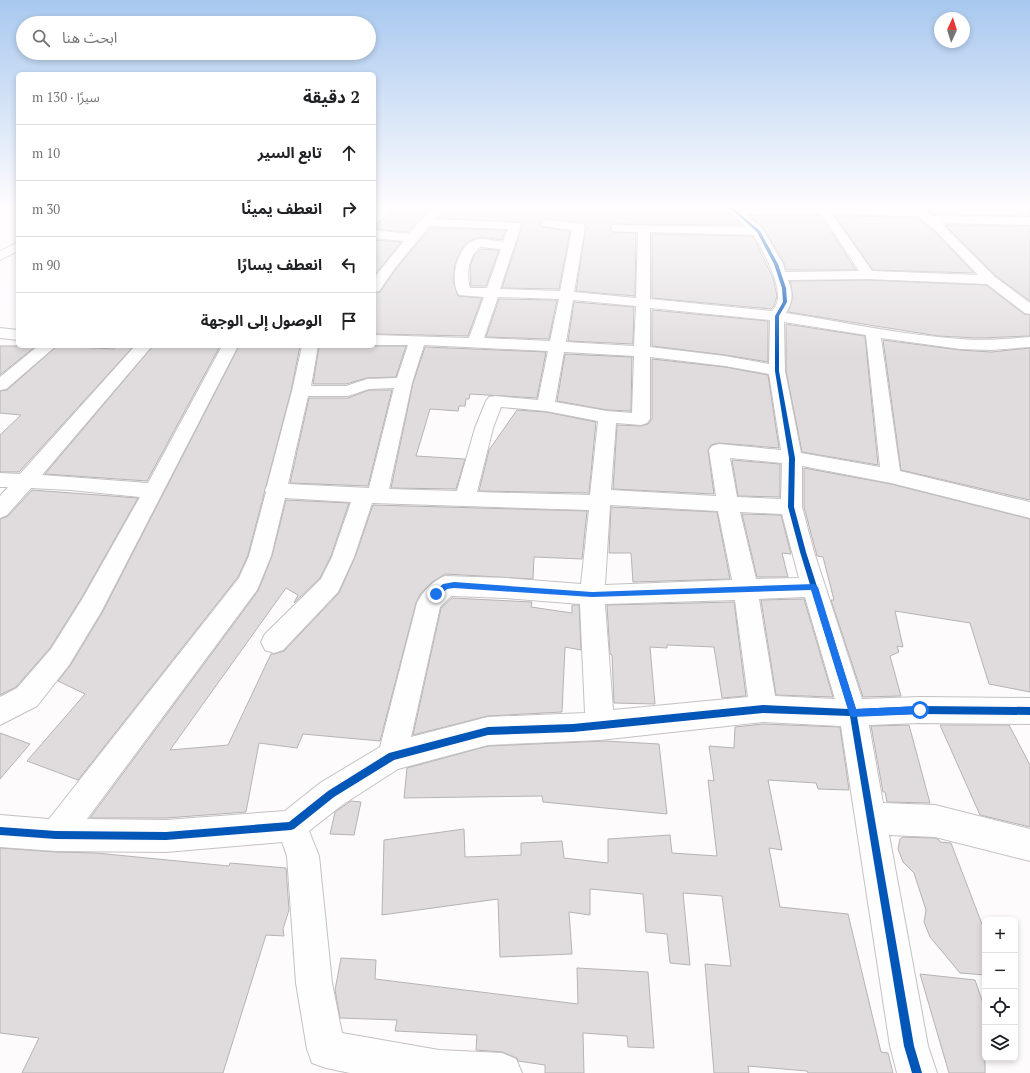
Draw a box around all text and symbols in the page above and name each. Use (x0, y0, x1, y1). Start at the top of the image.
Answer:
north arrow (934, 12, 970, 48)
search box (16, 16, 376, 60)
icon: search (30, 27, 52, 49)
text: ابحث هنا (62, 27, 117, 47)
text: 2 دقيقة (303, 85, 360, 108)
text: سيرًا · 130 m (32, 88, 100, 106)
text: تابع السير (258, 142, 322, 162)
icon: ahead (338, 142, 360, 164)
text: 10 m (32, 144, 60, 162)
text: انعطف يمينًا (241, 198, 322, 218)
icon: right (338, 198, 360, 220)
text: 30 m (32, 200, 60, 218)
text: انعطف يسارًا (237, 254, 322, 274)
icon: left (338, 254, 360, 276)
text: 90 m (32, 256, 60, 274)
text: الوصول إلى الوجهة (201, 310, 322, 330)
icon: arrive (338, 310, 360, 332)
route end (427, 585, 445, 603)
route start (911, 701, 929, 719)
map controls (982, 917, 1018, 1061)
button: + (982, 917, 1018, 953)
button: − (982, 953, 1018, 989)
button: locate (982, 989, 1018, 1025)
button: layers (982, 1025, 1018, 1061)

